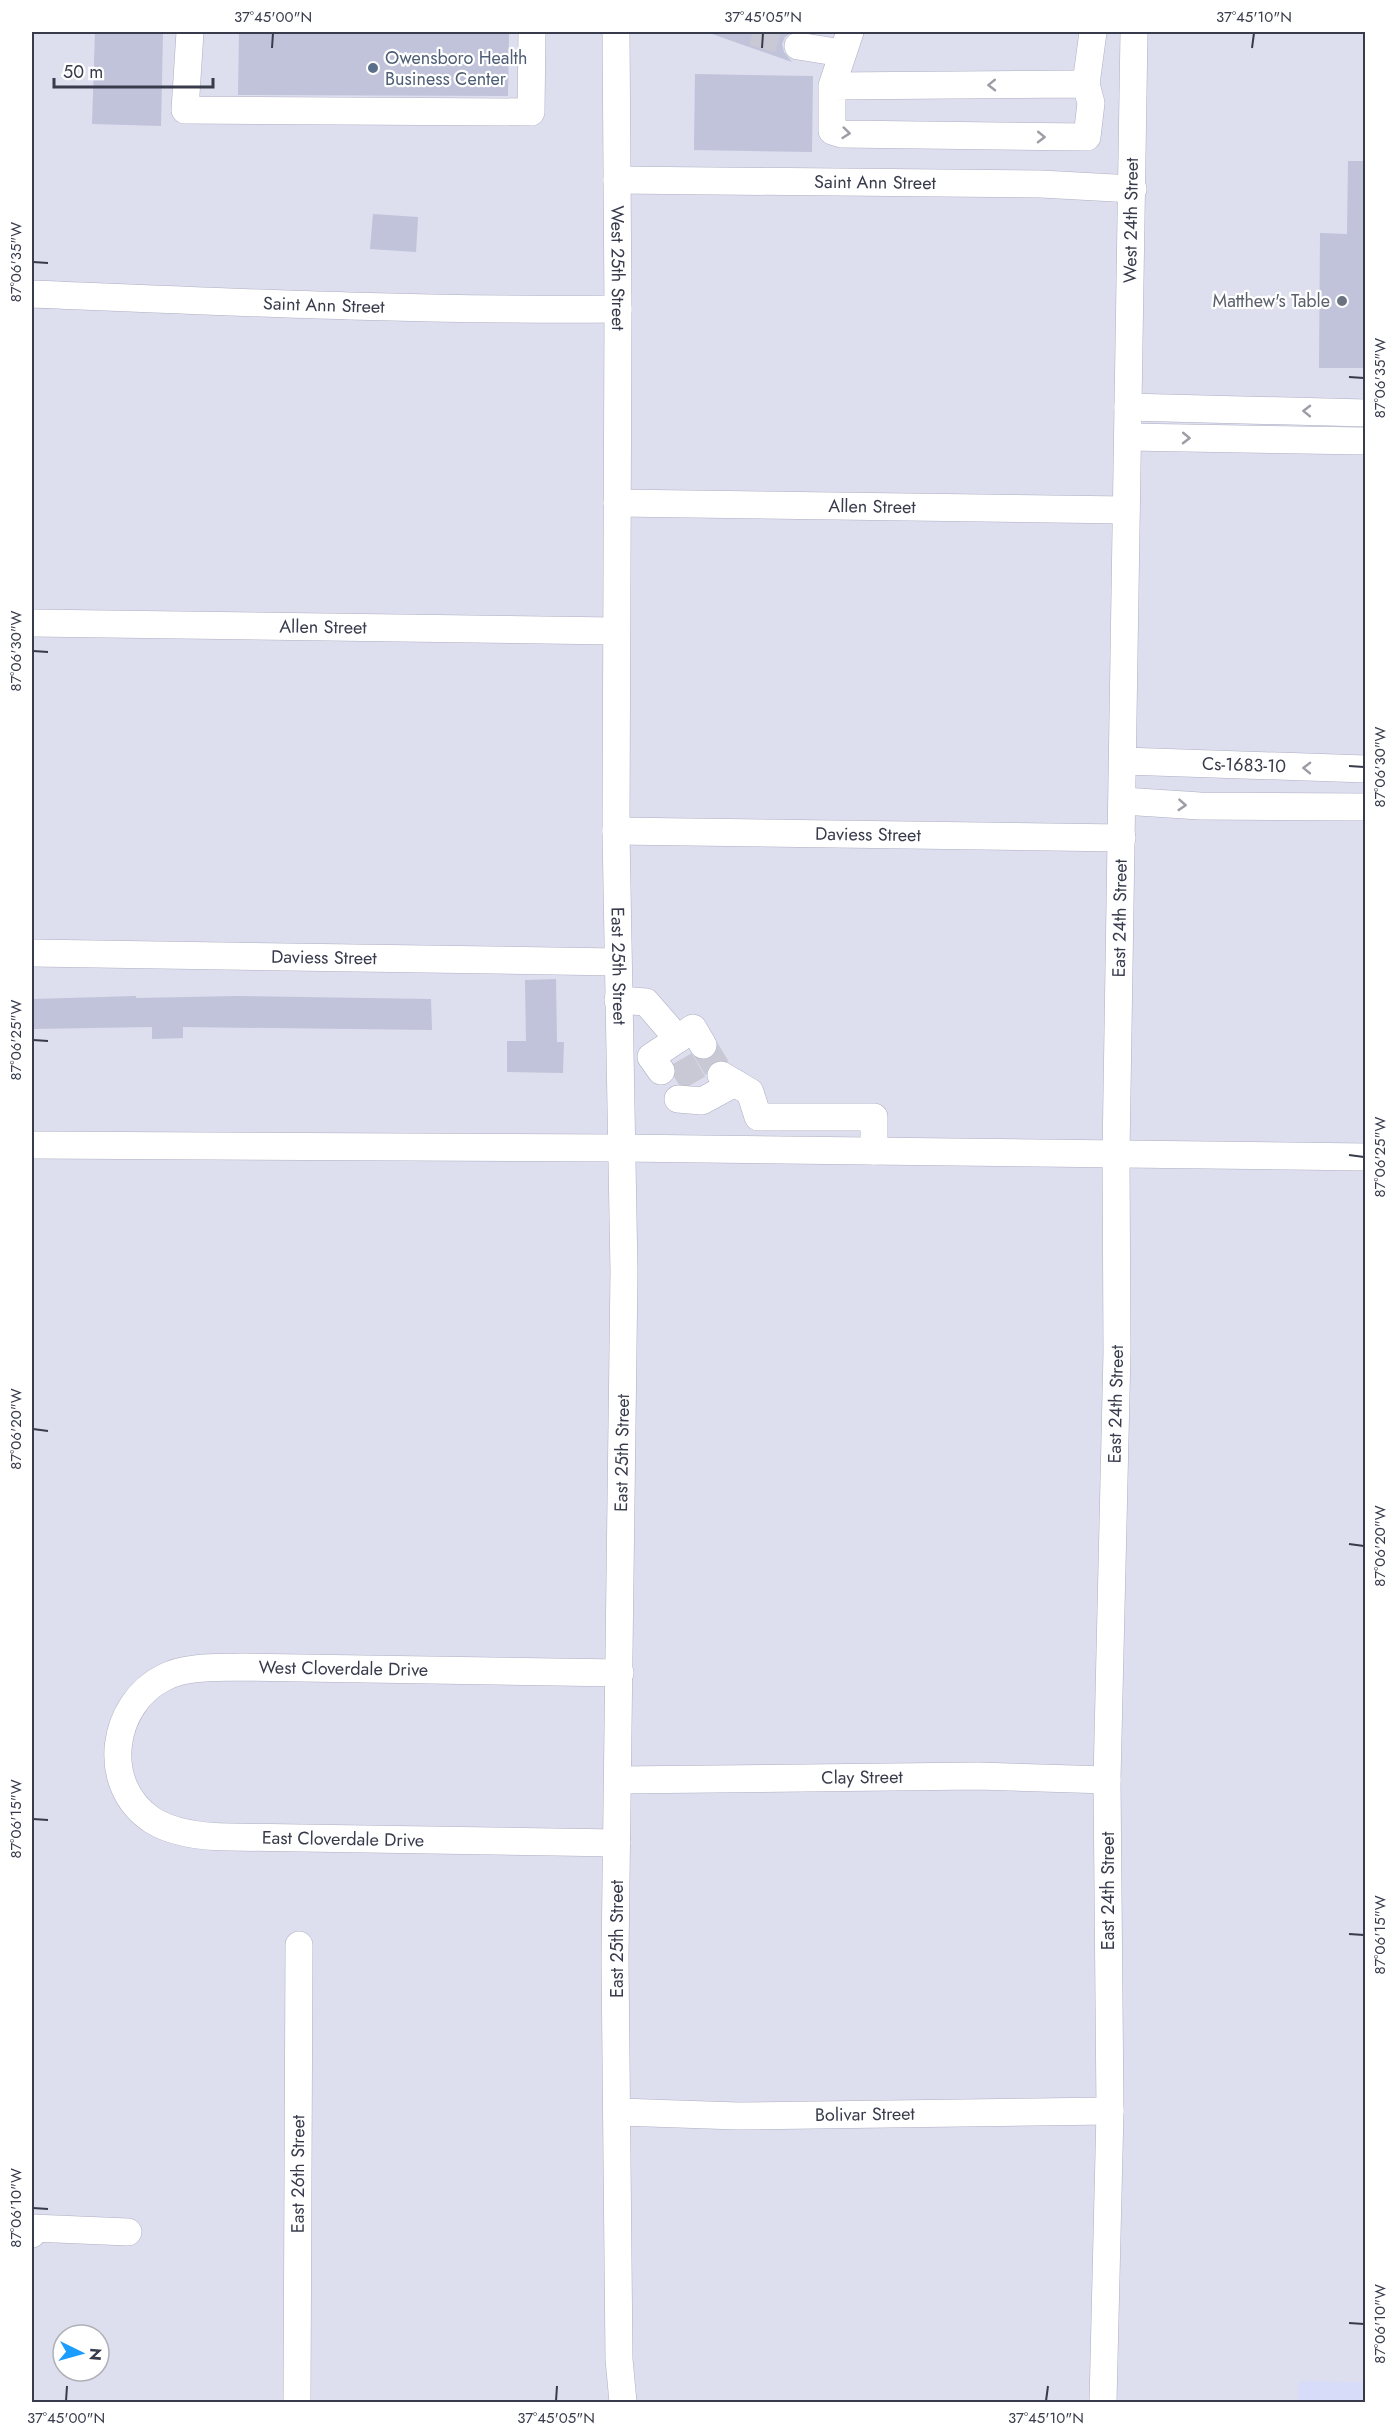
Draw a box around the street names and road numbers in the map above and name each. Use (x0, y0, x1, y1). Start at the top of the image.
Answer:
street label: West 24th Street (1117, 157, 1145, 283)
street label: Saint Ann Street (814, 169, 937, 196)
street label: West 25th Street (604, 205, 631, 331)
street label: Saint Ann Street (263, 290, 386, 320)
street label: Allen Street (828, 493, 916, 520)
street label: Allen Street (279, 613, 367, 641)
street label: Cs-1683-10 (1201, 751, 1287, 779)
street label: Daviess Street (815, 821, 922, 848)
street label: East 24th Street (1106, 858, 1134, 978)
street label: East 25th Street (604, 907, 633, 1026)
street label: Daviess Street (271, 944, 378, 971)
street label: East 24th Street (1101, 1344, 1130, 1464)
street label: East 25th Street (608, 1393, 636, 1512)
street label: West Cloverdale Drive (258, 1654, 428, 1683)
street label: Clay Street (821, 1764, 903, 1791)
street label: East Cloverdale Drive (262, 1825, 424, 1853)
street label: East 24th Street (1095, 1831, 1121, 1950)
street label: East 25th Street (604, 1879, 630, 1998)
street label: Bolivar Street (815, 2101, 916, 2128)
street label: East 26th Street (285, 2114, 311, 2233)

